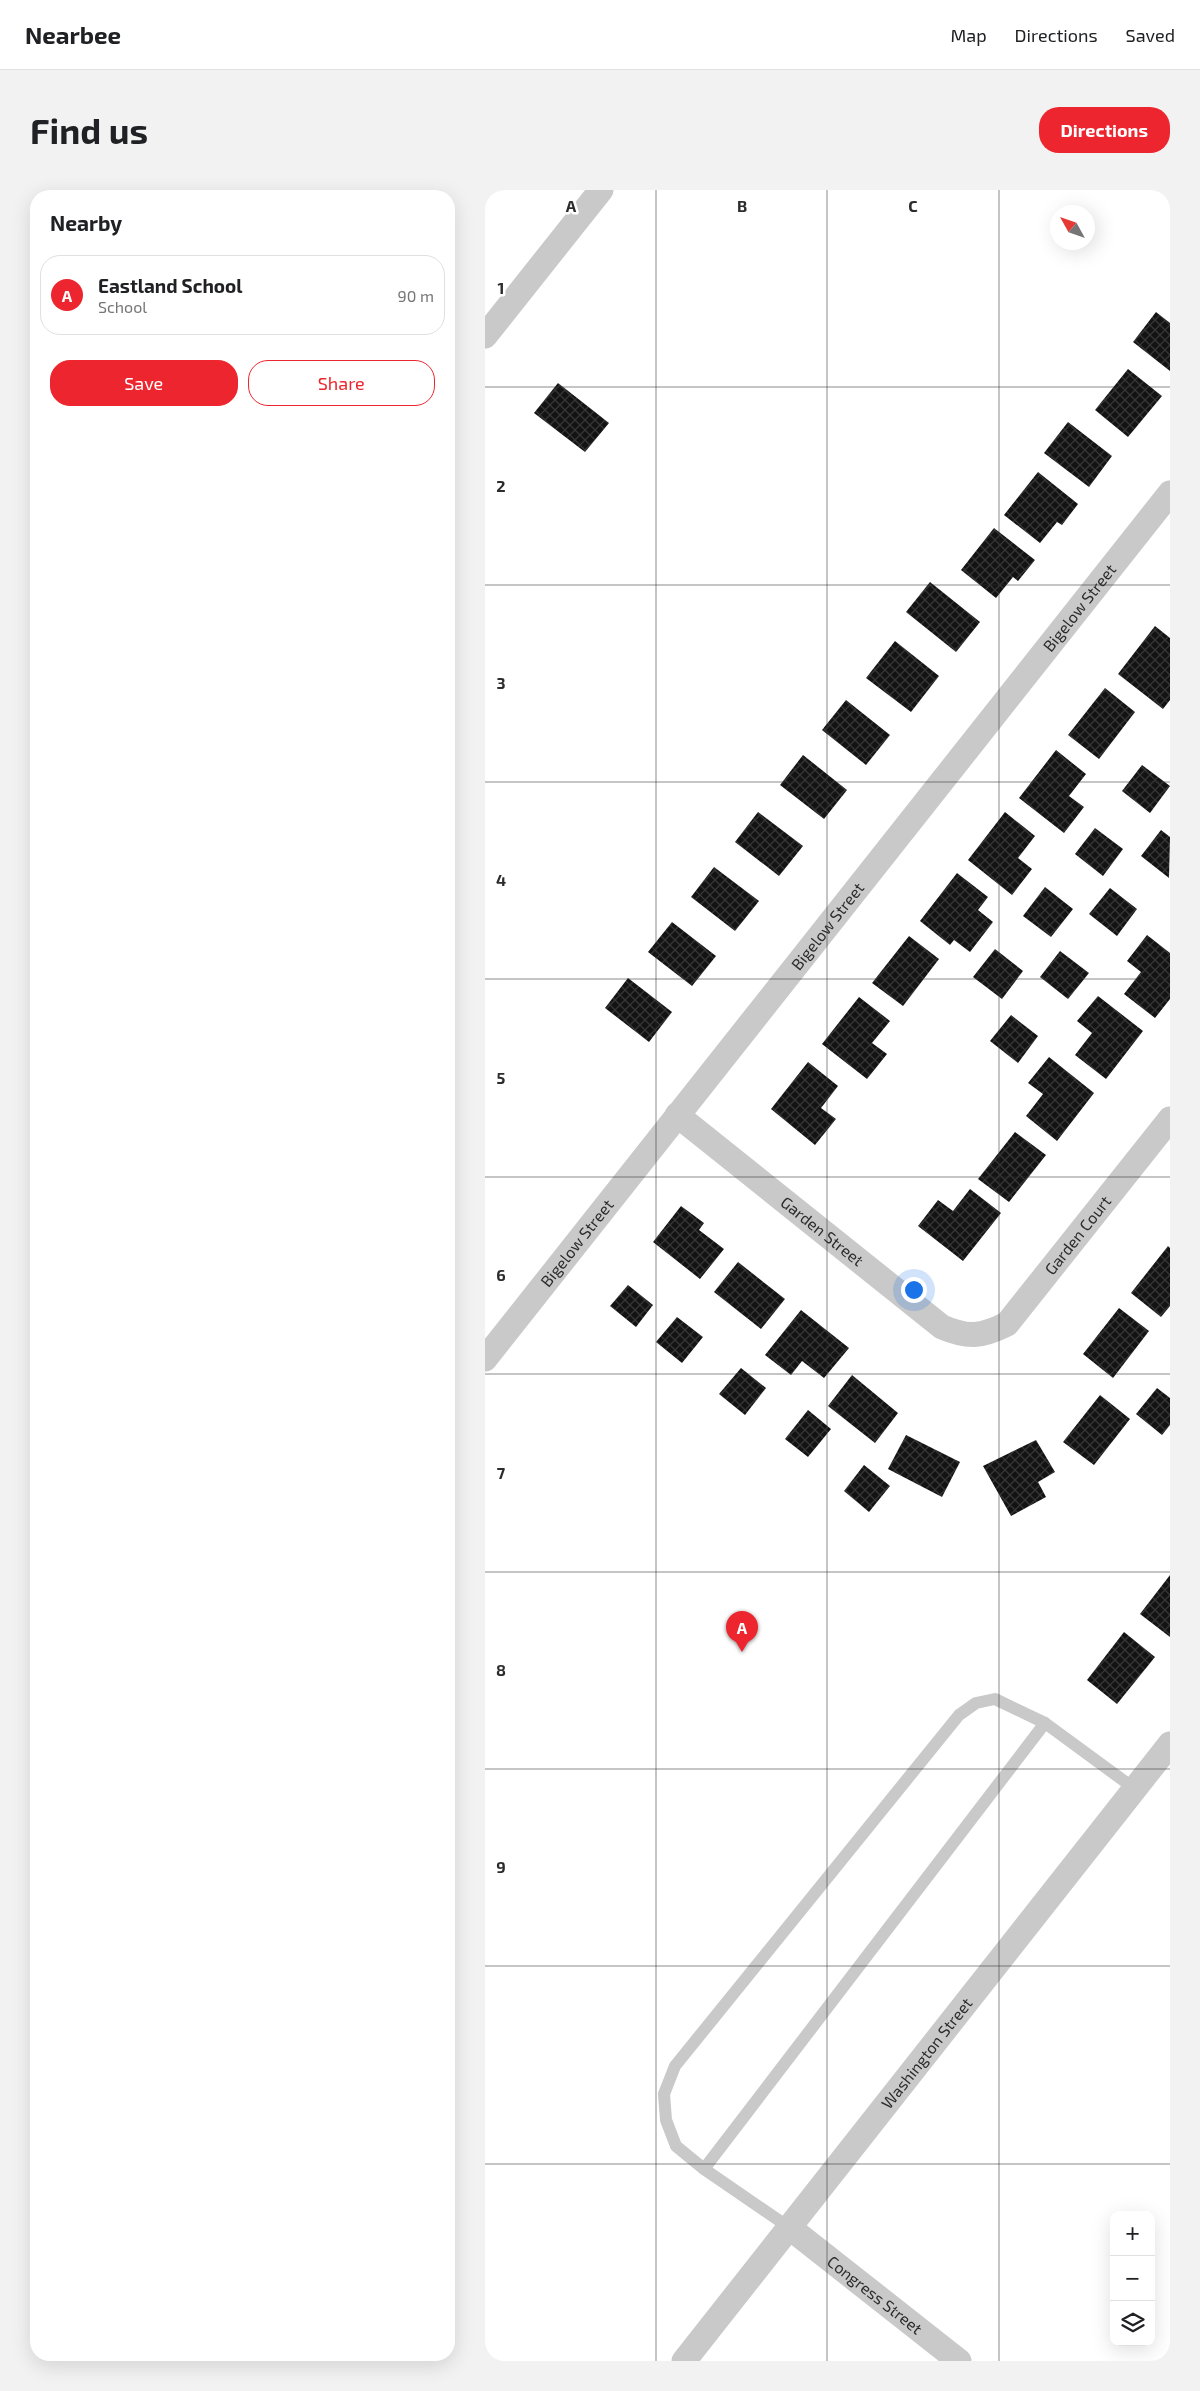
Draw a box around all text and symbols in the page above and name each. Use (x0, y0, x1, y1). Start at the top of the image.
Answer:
text: Nearbee (25, 20, 121, 49)
text: Map (950, 24, 987, 46)
text: Directions (1015, 24, 1098, 46)
text: Saved (1126, 24, 1175, 46)
button: Directions (1039, 107, 1170, 153)
text: Find us (30, 109, 148, 151)
text: A (566, 196, 577, 215)
text: B (737, 196, 747, 215)
text: C (908, 196, 918, 215)
north arrow (1050, 205, 1095, 250)
text: Nearby (50, 210, 122, 235)
text: Eastland School (98, 274, 243, 297)
text: 1 (498, 278, 504, 297)
text: A (62, 286, 72, 305)
text: 90 m (398, 286, 434, 305)
text: School (98, 297, 147, 316)
button: Save (50, 360, 238, 406)
button: Share (248, 360, 435, 406)
text: 2 (496, 476, 506, 495)
street label: Bigelow Street (1039, 560, 1119, 655)
text: 3 (496, 673, 506, 692)
text: 4 (496, 870, 506, 889)
street label: Bigelow Street (787, 878, 867, 973)
text: 5 (497, 1068, 506, 1087)
street label: Garden Court (1040, 1191, 1115, 1278)
street label: Garden Street (777, 1192, 868, 1270)
street label: Bigelow Street (536, 1195, 617, 1290)
text: 6 (496, 1265, 506, 1284)
your location (901, 1277, 927, 1303)
text: 7 (497, 1463, 506, 1482)
pin: A (726, 1611, 758, 1652)
text: 8 (496, 1660, 506, 1679)
text: 9 (496, 1857, 506, 1876)
street label: Washington Street (877, 1993, 976, 2112)
map controls (1110, 2211, 1155, 2346)
button: + (1110, 2211, 1155, 2256)
street label: Congress Street (824, 2251, 926, 2338)
button: − (1110, 2256, 1155, 2301)
button: layers (1110, 2301, 1155, 2346)

